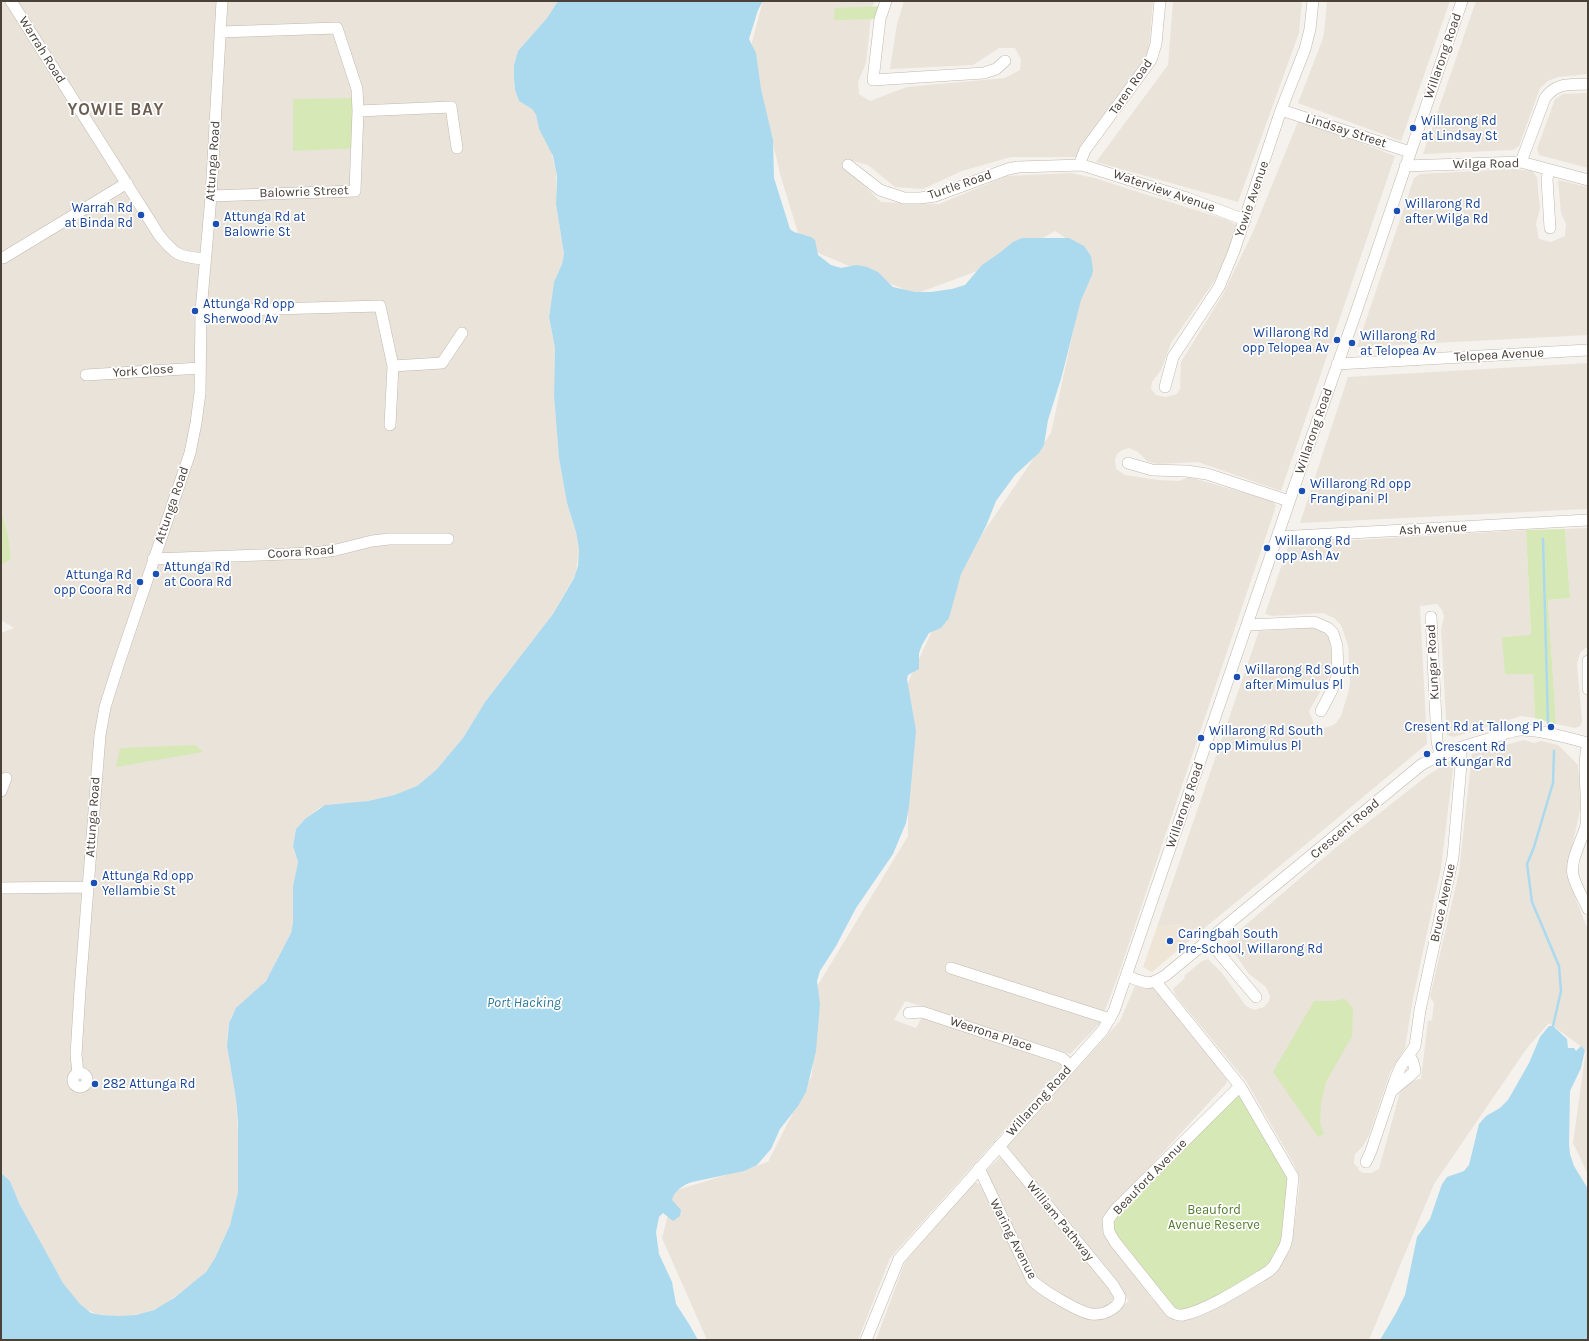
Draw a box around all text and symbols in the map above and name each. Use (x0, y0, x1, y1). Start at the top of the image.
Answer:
street label: Willarong Road (1421, 11, 1465, 101)
street label: Warrah Road (15, 14, 69, 86)
street label: Taren Road (1106, 56, 1156, 118)
district label: YOWIE BAY (68, 100, 164, 120)
street label: Lindsay Street (1303, 111, 1389, 151)
place label: Willarong Rd at Lindsay St (1421, 113, 1498, 144)
street label: Attunga Road (202, 120, 224, 202)
marker: Willarong Rd at Lindsay St (1408, 123, 1418, 133)
street label: Wilga Road (1453, 156, 1519, 172)
street label: Yowie Avenue (1232, 159, 1272, 239)
street label: Waterview Avenue (1111, 166, 1217, 216)
street label: Turtle Road (926, 167, 994, 203)
street label: Balowrie Street (259, 183, 349, 201)
place label: Willarong Rd after Wilga Rd (1405, 196, 1488, 227)
place label: Warrah Rd at Binda Rd (64, 200, 133, 231)
marker: Willarong Rd after Wilga Rd (1392, 206, 1402, 216)
place label: Attunga Rd at Balowrie St (224, 209, 305, 240)
marker: Warrah Rd at Binda Rd (136, 210, 146, 220)
marker: Attunga Rd at Balowrie St (211, 219, 221, 229)
place label: Attunga Rd opp Sherwood Av (203, 296, 295, 327)
marker: Attunga Rd opp Sherwood Av (190, 306, 200, 316)
place label: Willarong Rd opp Telopea Av (1242, 325, 1329, 356)
place label: Willarong Rd at Telopea Av (1360, 328, 1436, 359)
marker: Willarong Rd opp Telopea Av (1332, 335, 1342, 345)
marker: Willarong Rd at Telopea Av (1347, 338, 1357, 348)
street label: Telopea Avenue (1454, 345, 1544, 365)
street label: York Close (112, 361, 174, 381)
street label: Willarong Road (1292, 386, 1336, 476)
street label: Attunga Road (152, 464, 192, 546)
place label: Willarong Rd opp Frangipani Pl (1310, 476, 1411, 507)
marker: Willarong Rd opp Frangipani Pl (1297, 486, 1307, 496)
street label: Ash Avenue (1399, 519, 1467, 539)
place label: Willarong Rd opp Ash Av (1275, 533, 1351, 564)
street label: Coora Road (267, 542, 335, 562)
marker: Willarong Rd opp Ash Av (1262, 543, 1272, 553)
place label: Attunga Rd at Coora Rd (164, 559, 232, 590)
place label: Attunga Rd opp Coora Rd (54, 567, 132, 598)
marker: Attunga Rd at Coora Rd (151, 569, 161, 579)
marker: Attunga Rd opp Coora Rd (135, 577, 145, 587)
street label: Kungar Road (1423, 624, 1443, 700)
place label: Willarong Rd South after Mimulus Pl (1245, 662, 1359, 693)
marker: Willarong Rd South after Mimulus Pl (1232, 672, 1242, 682)
place label: Cresent Rd at Tallong Pl (1404, 719, 1543, 735)
marker: Cresent Rd at Tallong Pl (1546, 722, 1556, 732)
place label: Willarong Rd South opp Mimulus Pl (1209, 723, 1323, 754)
marker: Willarong Rd South opp Mimulus Pl (1196, 733, 1206, 743)
place label: Crescent Rd at Kungar Rd (1435, 739, 1512, 770)
marker: Crescent Rd at Kungar Rd (1422, 749, 1432, 759)
street label: Willarong Road (1163, 760, 1207, 850)
street label: Attunga Road (82, 776, 104, 858)
street label: Crescent Road (1307, 796, 1383, 862)
street label: Bruce Avenue (1427, 862, 1459, 944)
place label: Attunga Rd opp Yellambie St (102, 868, 194, 899)
marker: Attunga Rd opp Yellambie St (89, 878, 99, 888)
place label: Caringbah South Pre-School, Willarong Rd (1178, 926, 1323, 957)
marker: Caringbah South Pre-School, Willarong Rd (1165, 936, 1175, 946)
water label: Port Hacking (487, 995, 561, 1011)
street label: Weerona Place (948, 1013, 1034, 1055)
street label: Willarong Road (1003, 1062, 1075, 1140)
place label: 282 Attunga Rd (103, 1076, 195, 1092)
marker: 282 Attunga Rd (90, 1079, 100, 1089)
street label: Beauford Avenue (1110, 1136, 1190, 1218)
street label: William Pathway (1023, 1178, 1097, 1264)
street label: Waring Avenue (986, 1196, 1040, 1282)
park label: Beauford Avenue Reserve (1168, 1202, 1260, 1233)

